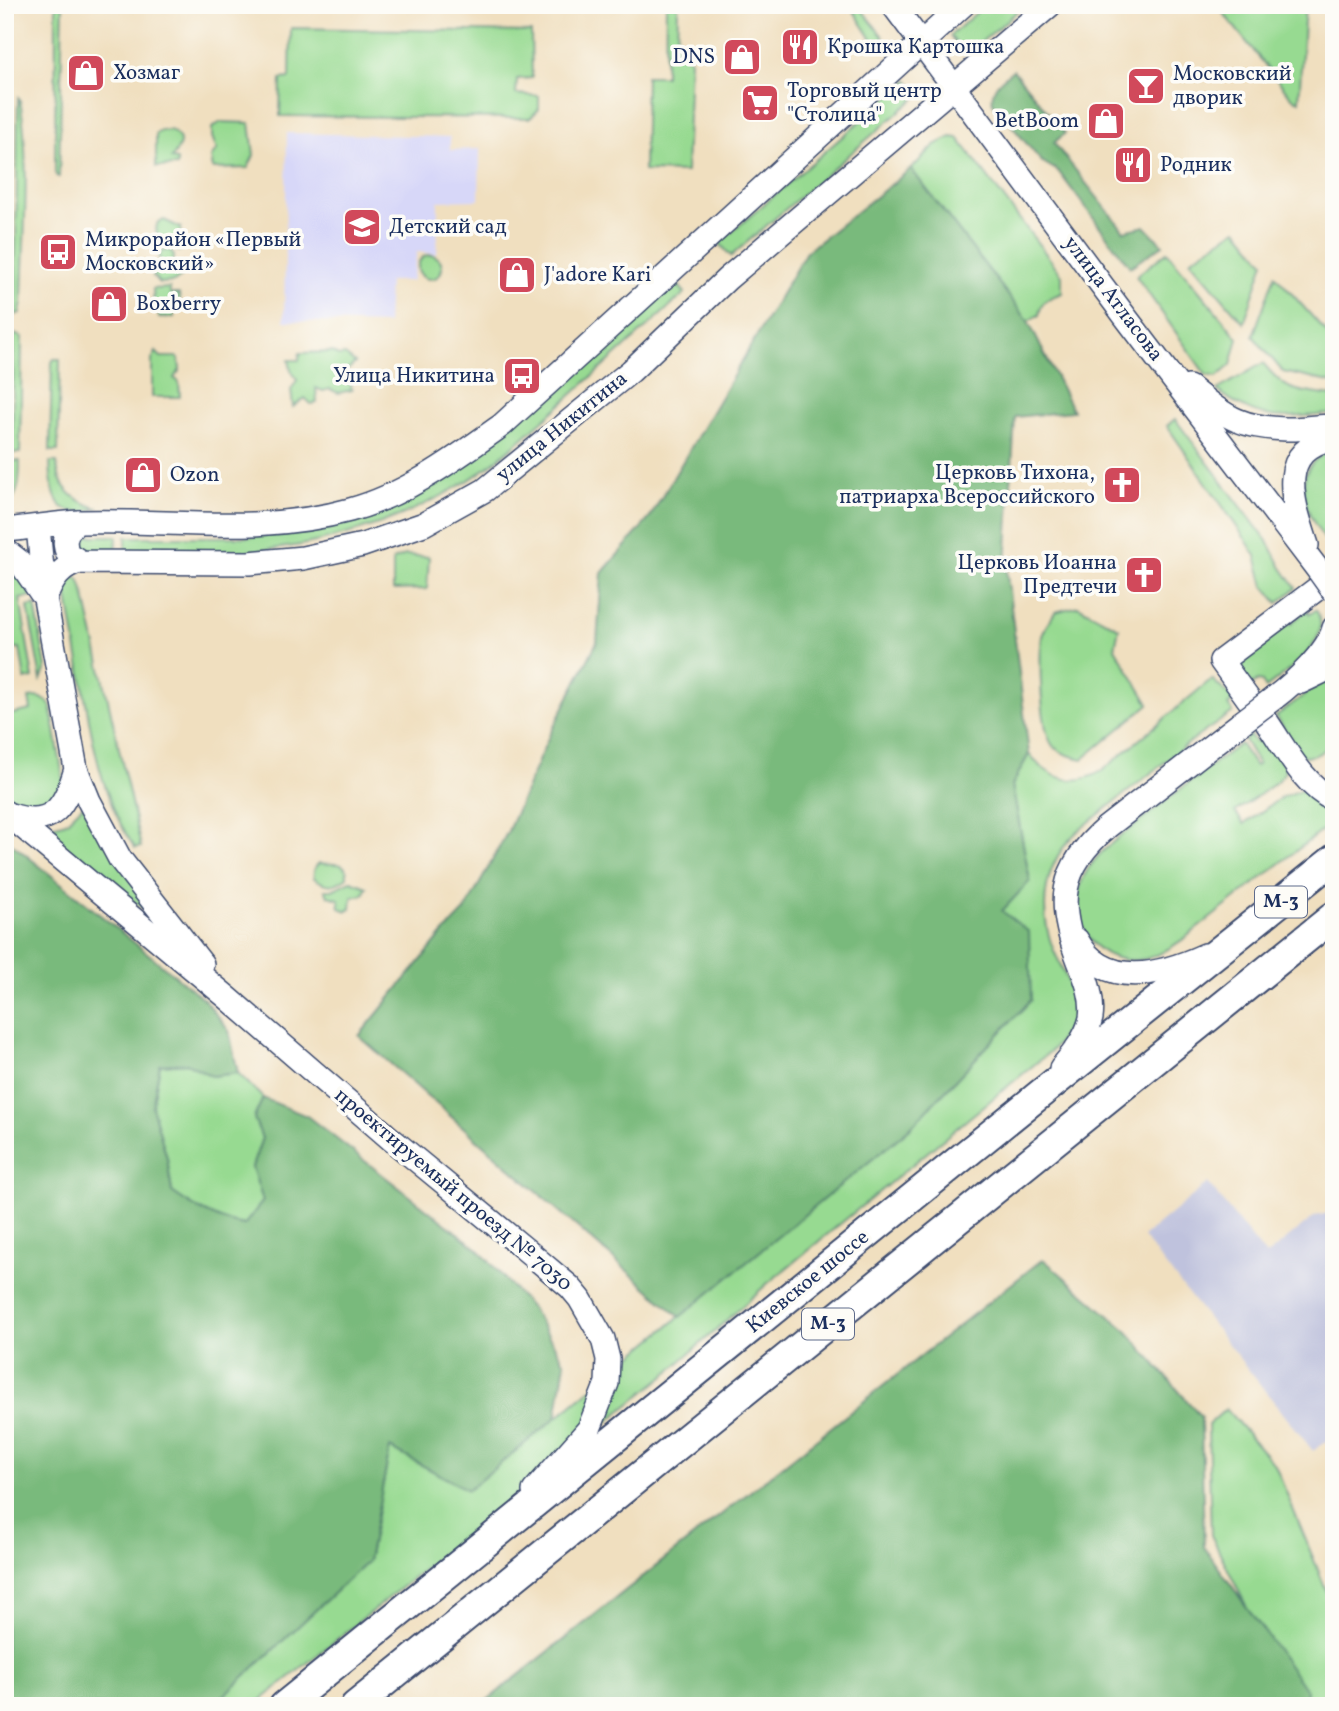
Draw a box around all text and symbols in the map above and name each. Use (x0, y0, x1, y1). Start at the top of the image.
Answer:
restaurant icon: Крошка Картошка (779, 26, 821, 68)
place label: Крошка Картошка (827, 33, 1005, 62)
shop icon: DNS (721, 36, 763, 78)
place label: DNS (672, 43, 715, 72)
shop icon: Хозмаг (65, 52, 107, 94)
place label: Хозмаг (113, 59, 180, 88)
place label: Московский дворик (1173, 60, 1292, 113)
bar icon: Московский дворик (1125, 65, 1167, 107)
place label: Торговый центр "Столица" (787, 77, 942, 130)
supermarket icon: Торговый центр "Столица" (739, 82, 781, 124)
shop icon: BetBoom (1085, 100, 1127, 142)
place label: BetBoom (995, 107, 1079, 136)
restaurant icon: Родник (1112, 144, 1154, 186)
place label: Родник (1160, 151, 1232, 180)
school or university icon: Детский сад (341, 206, 383, 248)
place label: Детский сад (389, 213, 507, 242)
place label: Микрорайон «Первый Московский» (85, 226, 302, 279)
street label: улица Атласова (1056, 230, 1170, 368)
bus stop icon: Микрорайон «Первый Московский» (37, 231, 79, 273)
shop icon: J'adore Kari (496, 254, 538, 296)
place label: J'adore Kari (544, 261, 651, 290)
shop icon: Boxberry (88, 283, 130, 325)
place label: Boxberry (136, 290, 222, 319)
bus stop icon: Улица Никитина (501, 355, 543, 397)
place label: Улица Никитина (333, 362, 495, 391)
street label: улица Никитина (490, 365, 634, 489)
shop icon: Ozon (122, 454, 164, 496)
place label: Церковь Тихона, патриарха Всероссийского (839, 459, 1095, 512)
place label: Ozon (170, 461, 220, 490)
church icon: Церковь Тихона, патриарха Всероссийского (1101, 464, 1143, 506)
place label: Церковь Иоанна Предтечи (957, 549, 1117, 602)
church icon: Церковь Иоанна Предтечи (1123, 554, 1165, 596)
road number: М-3 (1255, 887, 1307, 918)
street label: проектируемый проезд № 7030 (328, 1082, 578, 1298)
street label: Киевское шоссе (740, 1223, 876, 1341)
road number: М-3 (802, 1308, 854, 1340)

